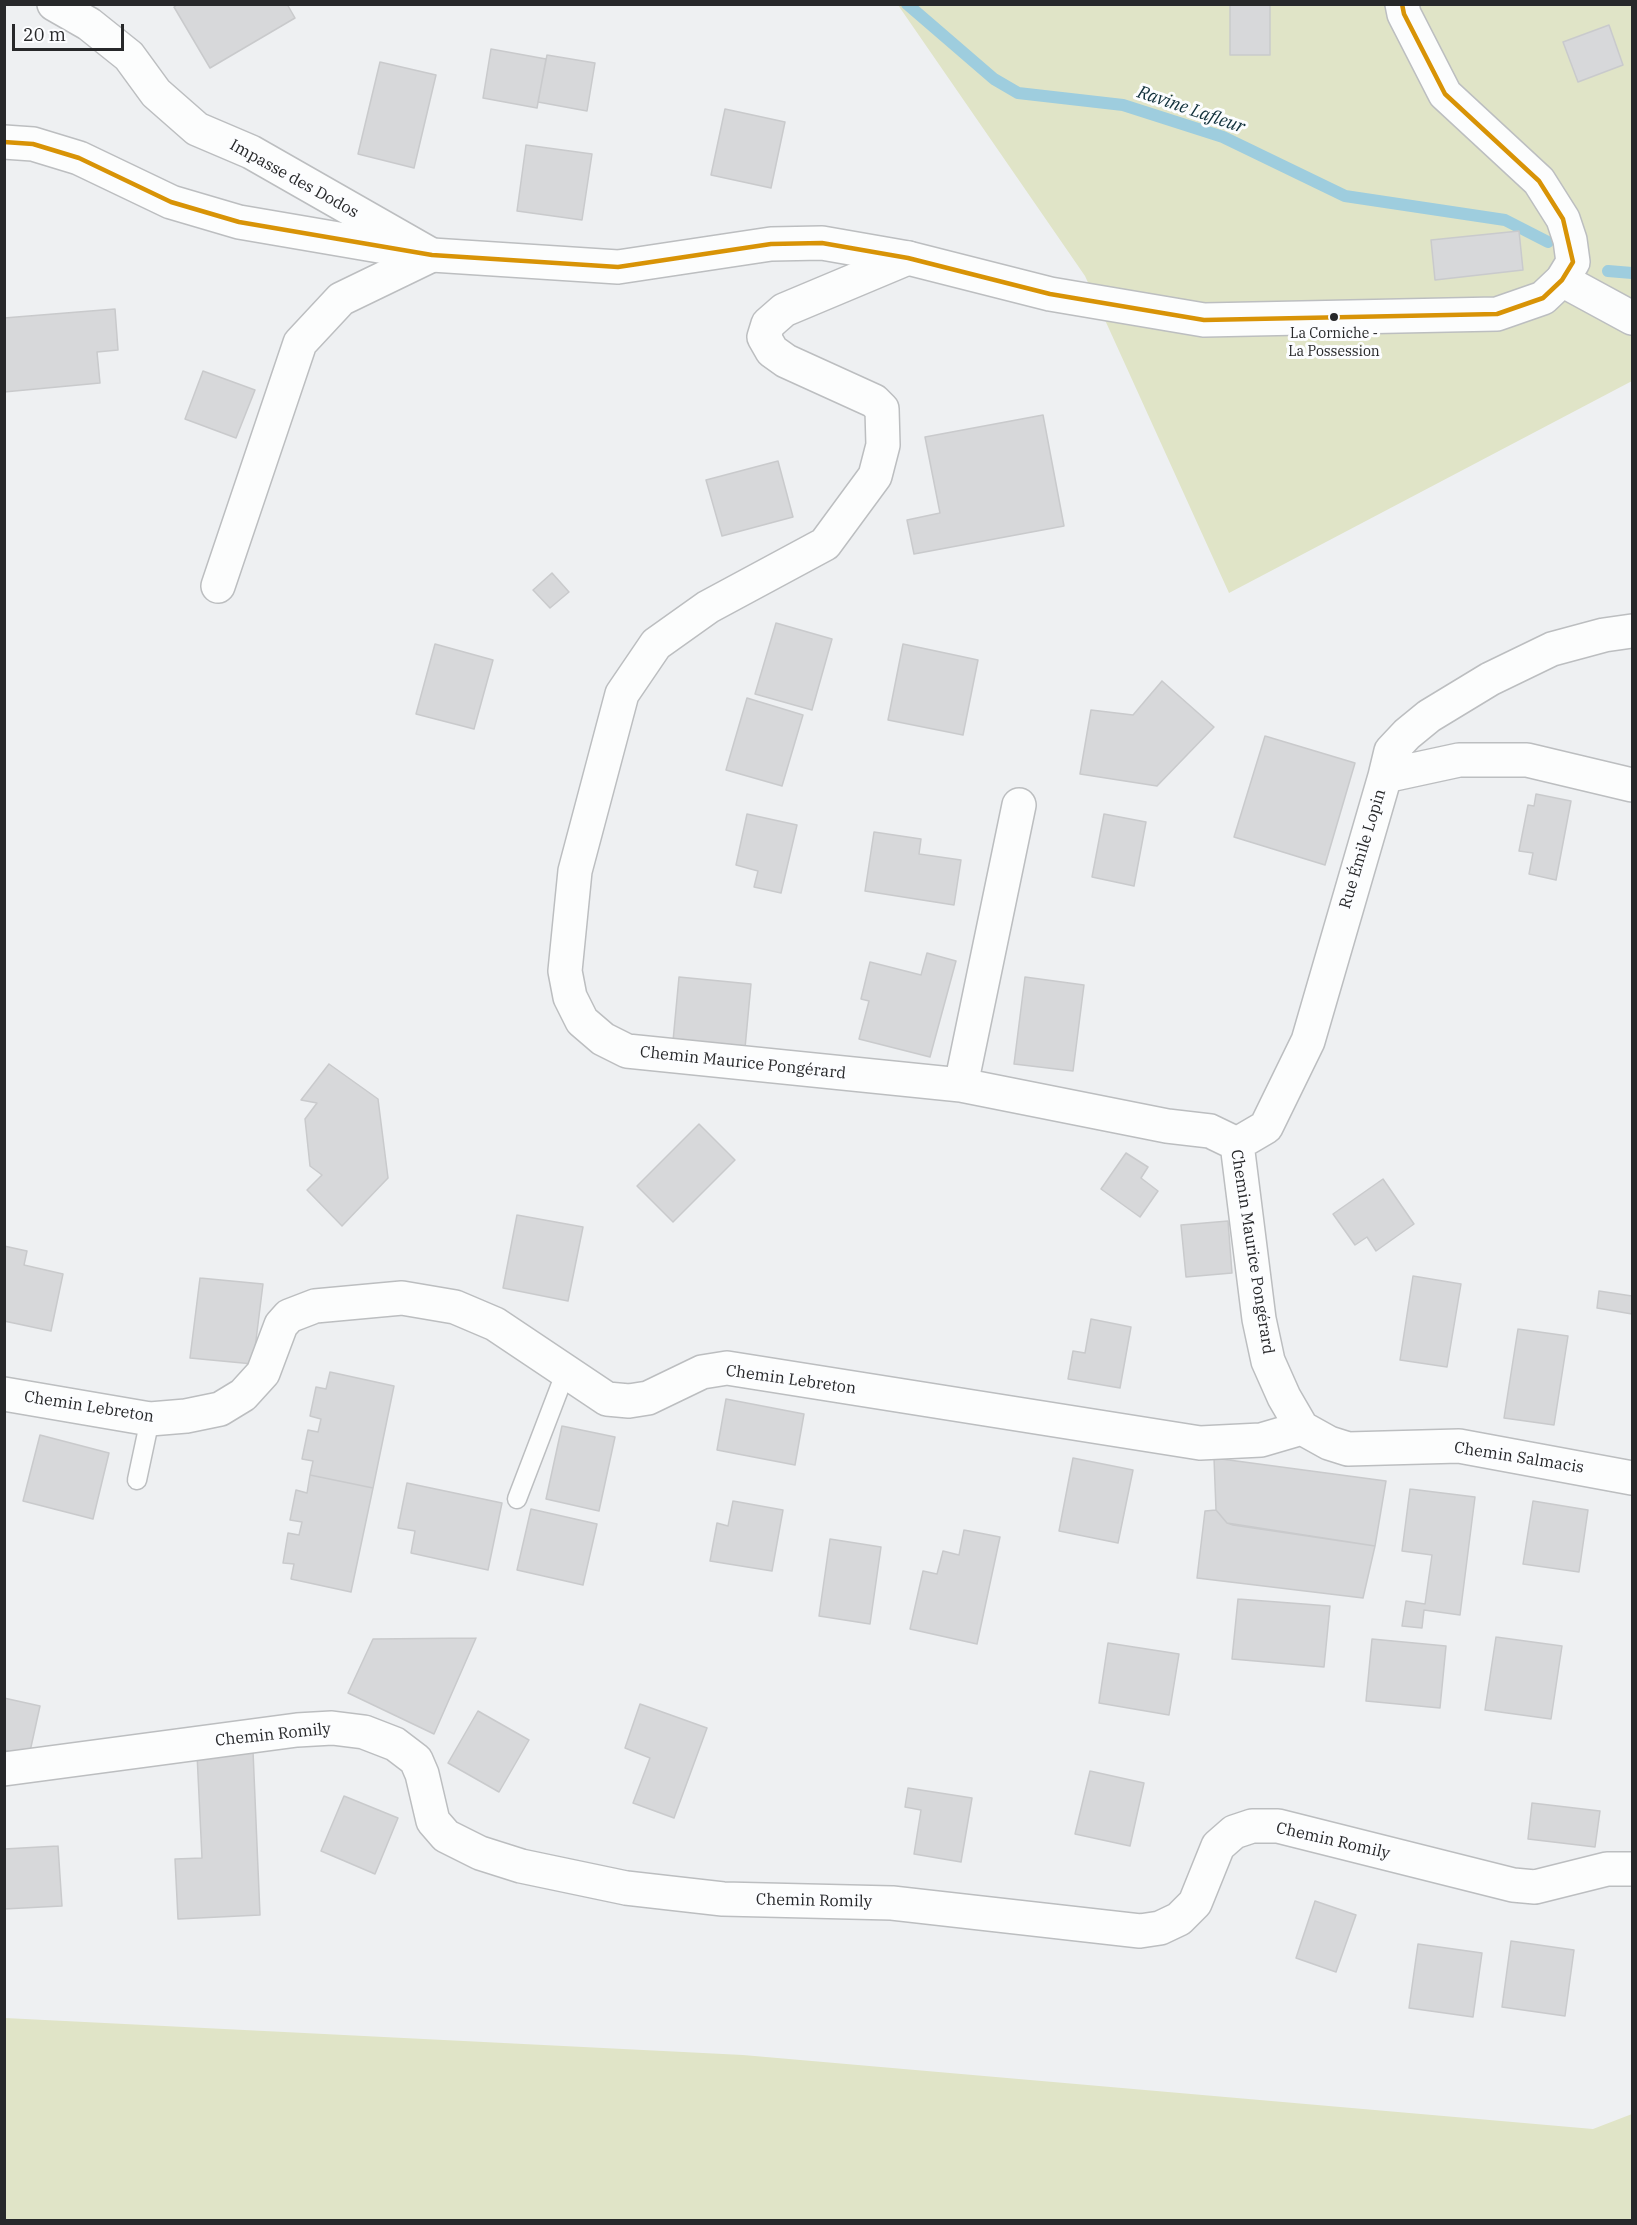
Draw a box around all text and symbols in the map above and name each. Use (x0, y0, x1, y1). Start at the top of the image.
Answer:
scale bar (15, 12, 128, 50)
text: 20 m (23, 23, 66, 46)
water label: Ravine Lafleur (1134, 82, 1248, 138)
street label: Impasse des Dodos (226, 136, 362, 222)
marker: La Corniche - La Possession (1328, 311, 1340, 323)
place label: La Corniche - La Possession (1288, 326, 1380, 358)
street label: Rue Émile Lopin (1336, 787, 1390, 911)
street label: Chemin Maurice Pongérard (639, 1043, 847, 1083)
street label: Chemin Maurice Pongérard (1226, 1148, 1278, 1356)
street label: Chemin Lebreton (725, 1361, 857, 1399)
street label: Chemin Lebreton (23, 1387, 155, 1427)
street label: Chemin Salmacis (1453, 1438, 1585, 1478)
street label: Chemin Romily (214, 1719, 332, 1751)
street label: Chemin Romily (1274, 1819, 1392, 1863)
street label: Chemin Romily (756, 1890, 872, 1912)

